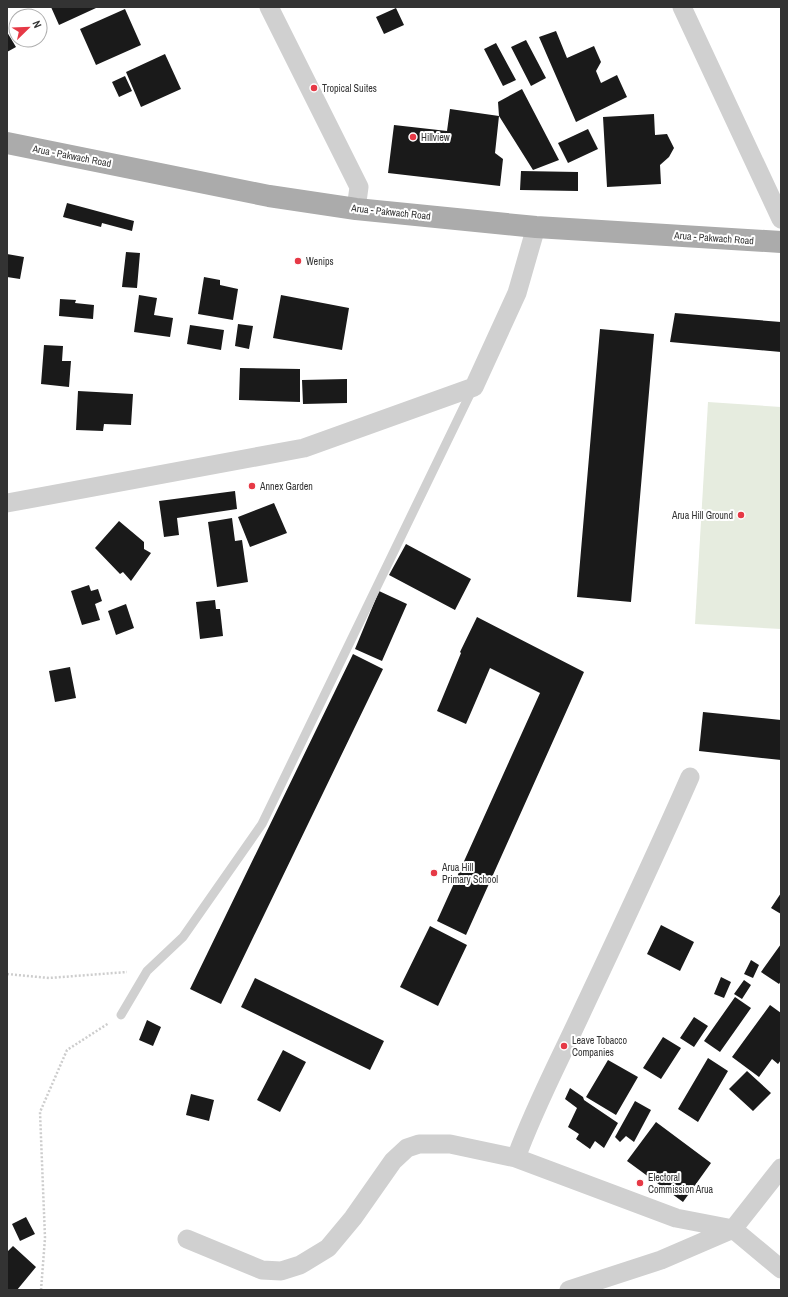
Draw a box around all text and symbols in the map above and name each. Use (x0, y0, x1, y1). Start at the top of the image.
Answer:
north arrow (8, 8, 48, 48)
text: N (29, 18, 45, 30)
place label: Tropical Suites (322, 82, 377, 95)
marker: Tropical Suites (309, 83, 319, 93)
place label: Hillview (421, 131, 450, 144)
marker: Hillview (408, 132, 418, 142)
street label: Arua - Pakwach Road (31, 142, 112, 170)
street label: Arua - Pakwach Road (350, 201, 431, 223)
street label: Arua - Pakwach Road (673, 229, 754, 247)
place label: Wenips (306, 255, 334, 268)
marker: Wenips (293, 256, 303, 266)
place label: Annex Garden (259, 480, 313, 493)
marker: Annex Garden (247, 481, 257, 491)
place label: Arua Hill Ground (671, 509, 733, 522)
marker: Arua Hill Ground (736, 510, 746, 520)
place label: Arua Hill Primary School (441, 861, 498, 886)
marker: Arua Hill Primary School (429, 868, 439, 878)
place label: Leave Tobacco Companies (572, 1034, 627, 1059)
marker: Leave Tobacco Companies (559, 1041, 569, 1051)
place label: Electoral Commission Arua (648, 1171, 714, 1196)
marker: Electoral Commission Arua (635, 1178, 645, 1188)

